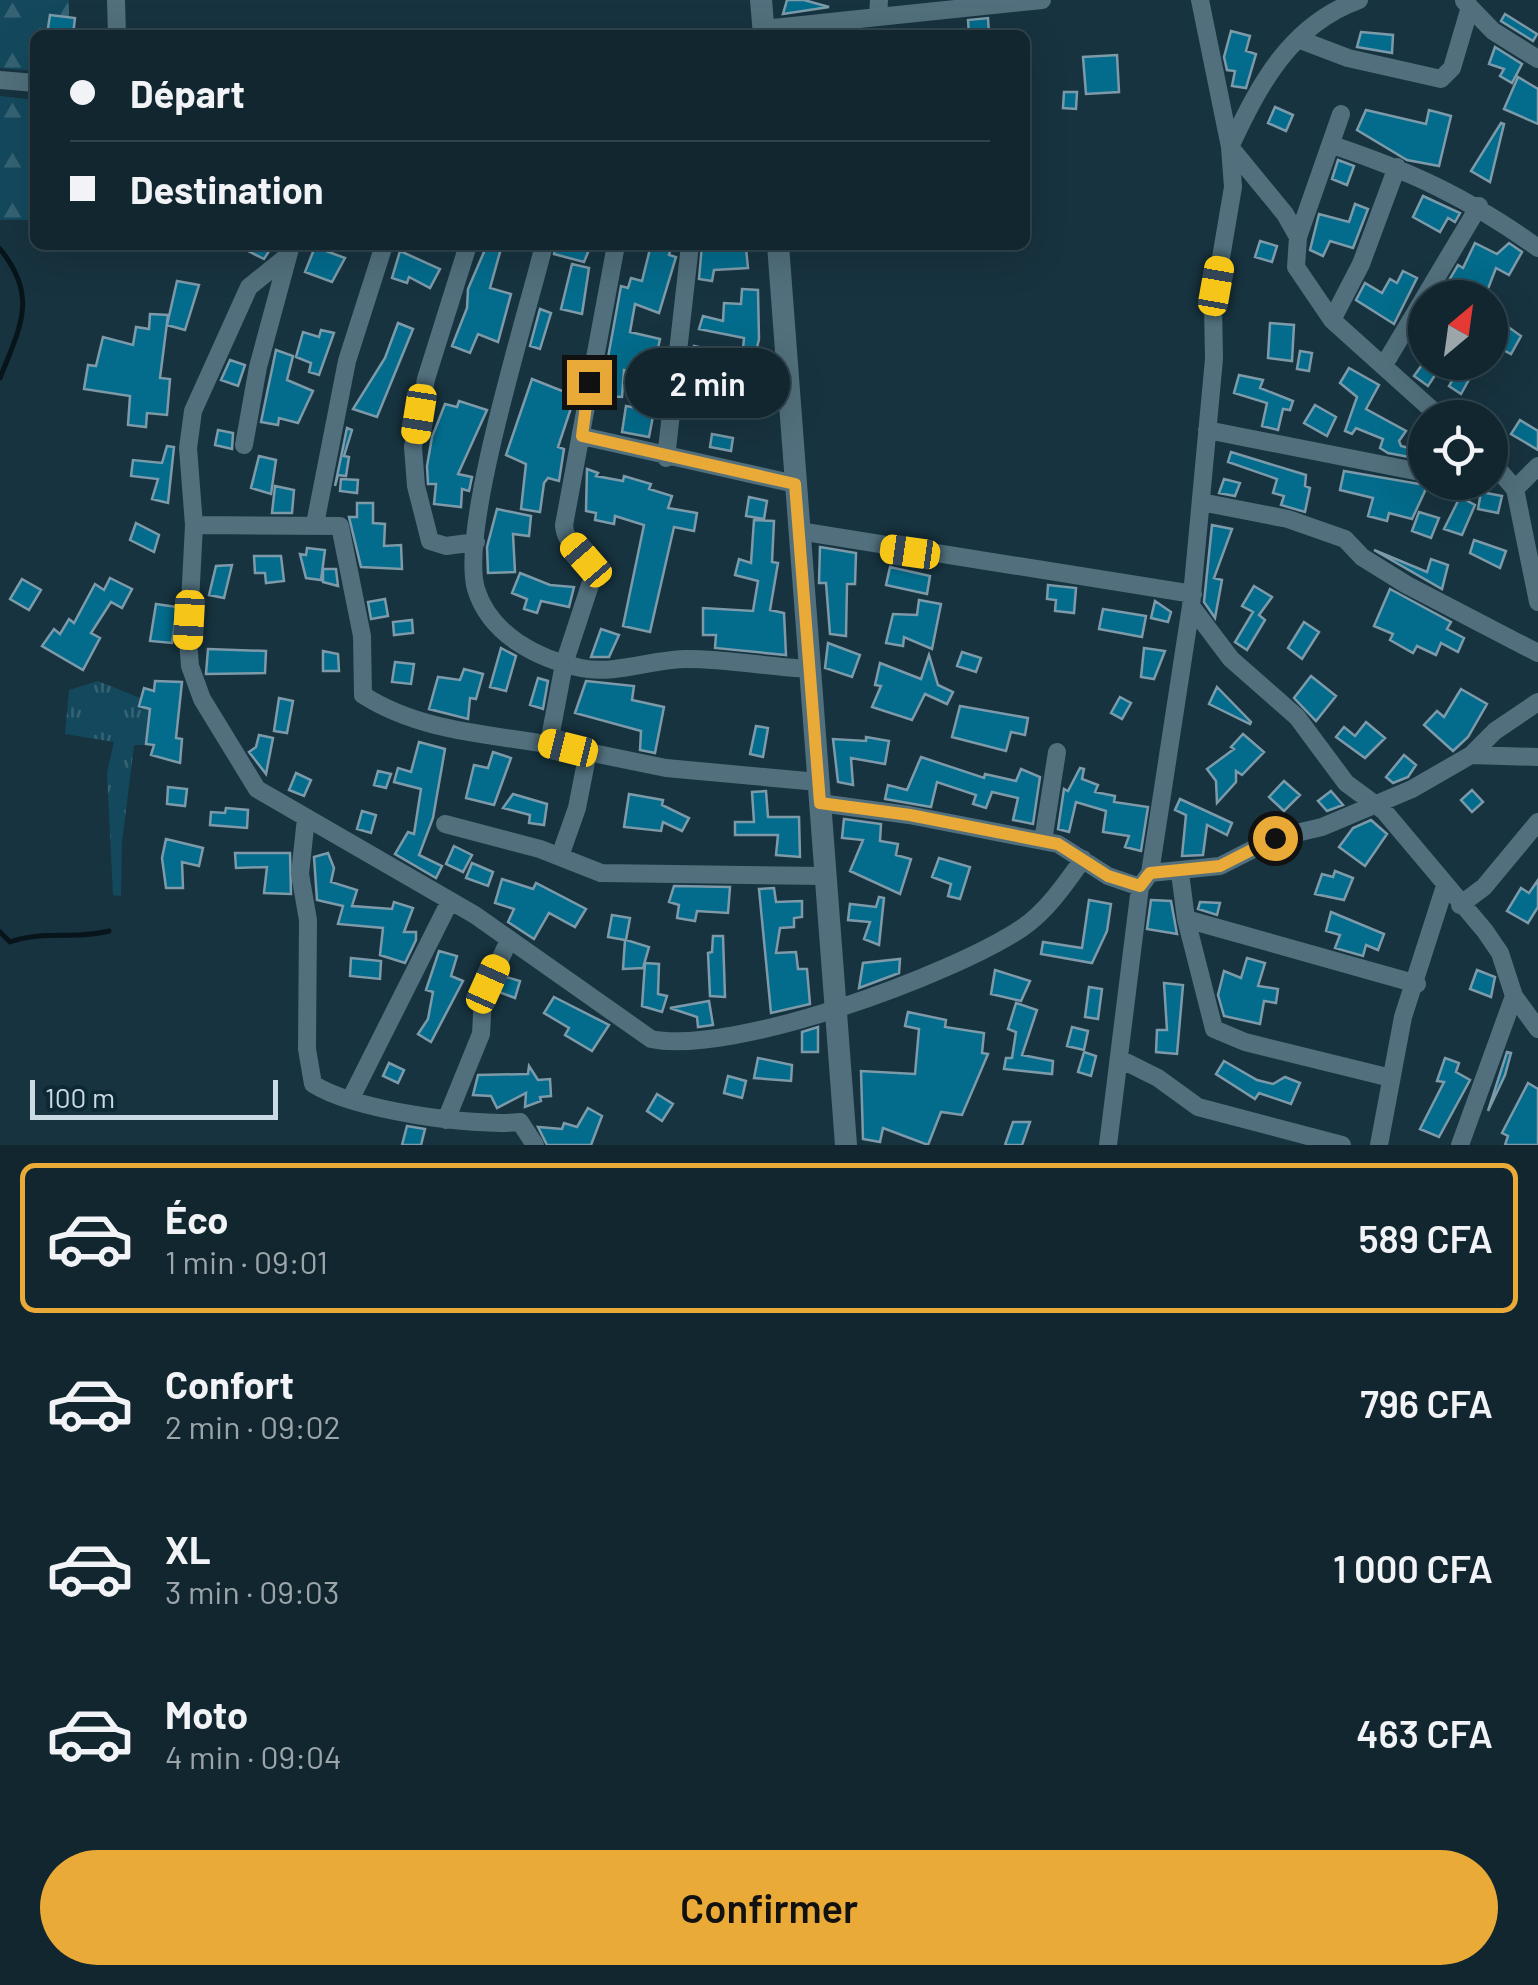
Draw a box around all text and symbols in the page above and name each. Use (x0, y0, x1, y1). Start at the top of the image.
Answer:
text: Départ (130, 70, 245, 116)
text: Destination (130, 166, 324, 212)
car (1196, 254, 1236, 318)
north arrow (1408, 280, 1508, 380)
map controls (1408, 280, 1508, 500)
callout: 2 min (624, 347, 789, 417)
route end (567, 360, 612, 405)
text: 2 min (669, 364, 746, 402)
car (399, 382, 439, 446)
button: locate (1408, 400, 1508, 500)
car (555, 528, 617, 592)
car (878, 533, 942, 571)
car (172, 589, 206, 651)
car (535, 726, 601, 770)
route start (1253, 816, 1298, 861)
car (462, 950, 514, 1018)
scale bar (30, 1075, 278, 1120)
text: 100 m (45, 1080, 115, 1114)
icon: car (45, 1193, 135, 1283)
text: Éco (165, 1196, 229, 1242)
text: 589 CFA (1358, 1215, 1493, 1261)
text: 1 min · 09:01 (165, 1242, 328, 1280)
icon: car (45, 1358, 135, 1448)
text: Confort (165, 1361, 294, 1407)
text: 796 CFA (1360, 1380, 1493, 1426)
text: 2 min · 09:02 (165, 1407, 341, 1445)
icon: car (45, 1523, 135, 1613)
text: XL (165, 1526, 211, 1572)
text: 1 000 CFA (1333, 1545, 1493, 1591)
text: 3 min · 09:03 (165, 1572, 339, 1610)
icon: car (45, 1688, 135, 1778)
text: Moto (165, 1691, 248, 1737)
text: 463 CFA (1356, 1710, 1493, 1756)
text: 4 min · 09:04 (165, 1737, 342, 1775)
button: Confirmer (40, 1850, 1498, 1965)

